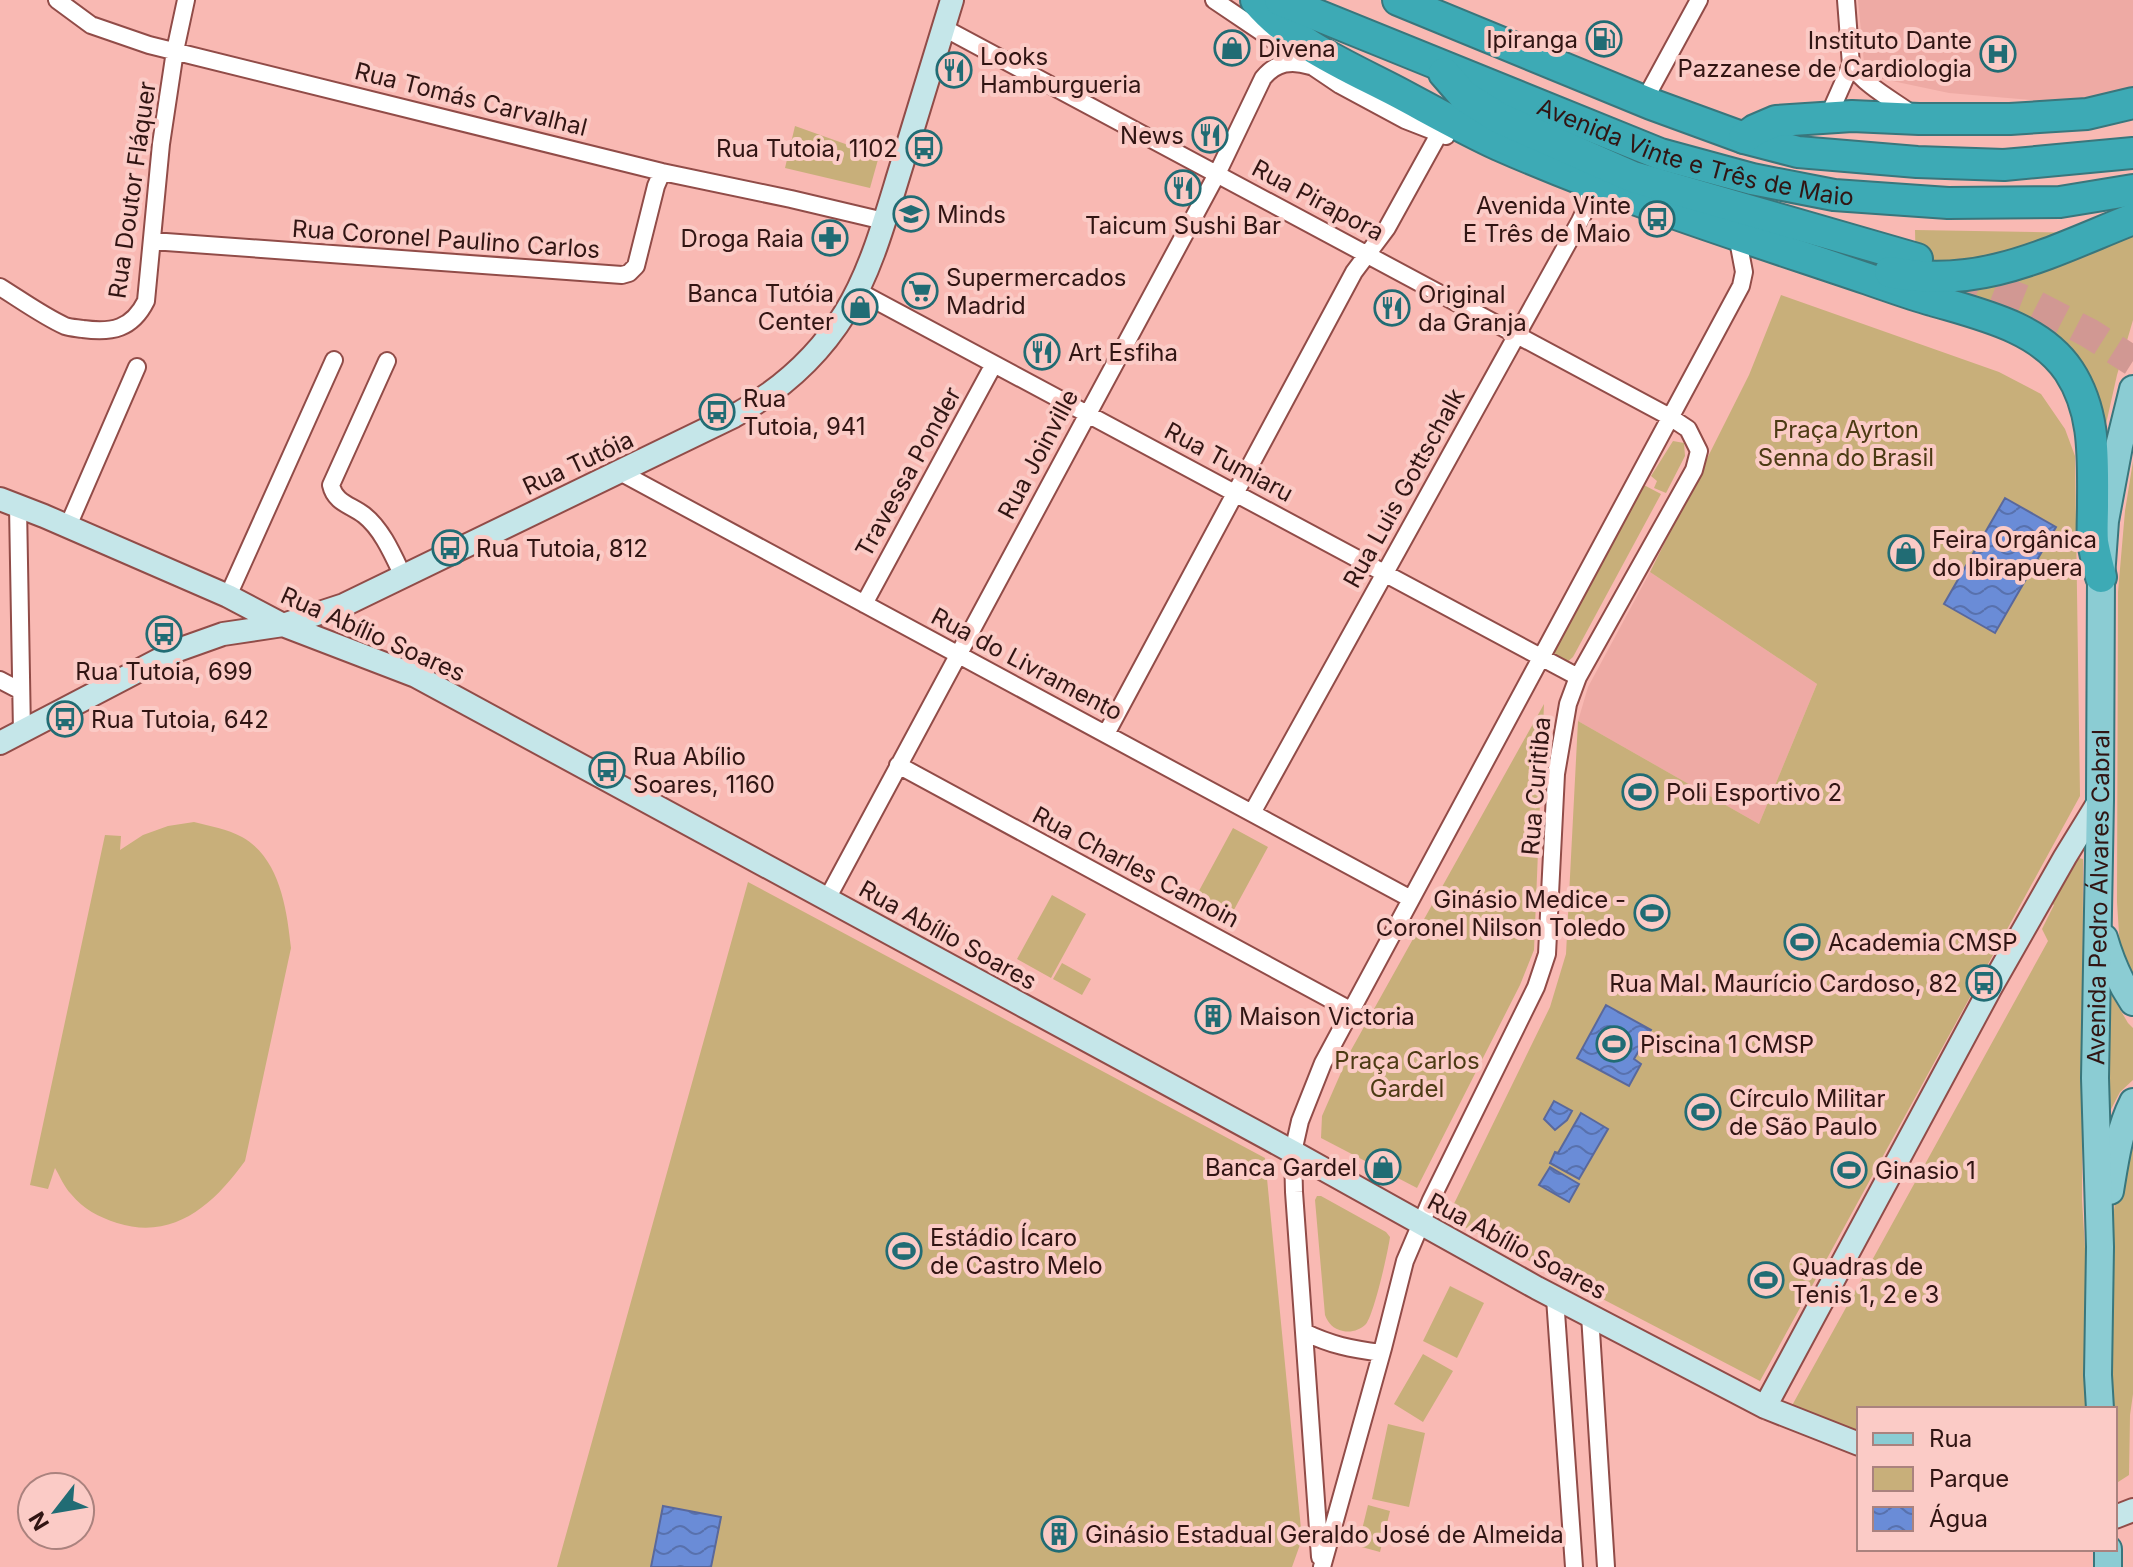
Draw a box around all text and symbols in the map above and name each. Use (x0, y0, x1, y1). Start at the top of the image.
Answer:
fuel station icon: Ipiranga (1585, 20, 1623, 58)
place label: Ipiranga (1486, 25, 1578, 54)
place label: Instituto Dante Pazzanese de Cardiologia (1677, 26, 1972, 83)
shop icon: Divena (1213, 29, 1251, 67)
place label: Divena (1258, 34, 1336, 63)
hospital icon: Instituto Dante Pazzanese de Cardiologia (1979, 35, 2017, 73)
place label: Looks Hamburgueria (980, 42, 1141, 99)
restaurant icon: Looks Hamburgueria (935, 51, 973, 89)
street label: Rua Tomás Carvalhal (352, 56, 590, 142)
street label: Rua Doutor Fláquer (102, 80, 162, 300)
street label: Avenida Vinte e Três de Maio (1533, 91, 1855, 211)
restaurant icon: News (1191, 116, 1229, 154)
place label: News (1120, 121, 1184, 150)
bus stop icon: Rua Tutoia, 1102 (905, 129, 943, 167)
place label: Rua Tutoia, 1102 (716, 134, 898, 163)
street label: Rua Pirapora (1247, 153, 1389, 247)
restaurant icon: Taicum Sushi Bar (1164, 169, 1202, 207)
place label: Avenida Vinte E Três de Maio (1463, 191, 1631, 248)
school or university icon: Minds (892, 195, 930, 233)
place label: Minds (937, 200, 1006, 229)
bus stop icon: Avenida Vinte E Três de Maio (1638, 200, 1676, 238)
place label: Taicum Sushi Bar (1085, 211, 1281, 240)
street label: Rua Coronel Paulino Carlos (291, 214, 601, 264)
pharmacy icon: Droga Raia (811, 219, 849, 257)
place label: Droga Raia (681, 224, 804, 253)
place label: Supermercados Madrid (946, 263, 1127, 320)
supermarket icon: Supermercados Madrid (901, 272, 939, 310)
place label: Banca Tutóia Center (687, 279, 834, 336)
place label: Original da Granja (1418, 280, 1527, 337)
shop icon: Banca Tutóia Center (841, 288, 879, 326)
restaurant icon: Original da Granja (1373, 289, 1411, 327)
restaurant icon: Art Esfiha (1023, 333, 1061, 371)
place label: Art Esfiha (1068, 338, 1178, 367)
street label: Travessa Ponder (849, 382, 967, 562)
street label: Rua Luis Gottschalk (1337, 383, 1471, 593)
place label: Rua Tutoia, 941 (743, 384, 866, 441)
street label: Rua Joinville (992, 384, 1084, 524)
bus stop icon: Rua Tutoia, 941 (698, 393, 736, 431)
park label: Praça Ayrton Senna do Brasil (1758, 415, 1934, 472)
street label: Rua Tumiaru (1160, 416, 1298, 508)
street label: Rua Tutóia (518, 425, 638, 501)
place label: Feira Orgânica do Ibirapuera (1932, 525, 2097, 582)
bus stop icon: Rua Tutoia, 812 (431, 529, 469, 567)
place label: Rua Tutoia, 812 (476, 534, 648, 563)
shop icon: Feira Orgânica do Ibirapuera (1887, 534, 1925, 572)
street label: Rua Abílio Soares (276, 580, 470, 688)
street label: Rua do Livramento (926, 601, 1128, 727)
bus stop icon: Rua Tutoia, 699 (145, 615, 183, 653)
place label: Rua Tutoia, 699 (75, 657, 253, 686)
bus stop icon: Rua Tutoia, 642 (46, 700, 84, 738)
place label: Rua Tutoia, 642 (91, 705, 269, 734)
street label: Rua Curitiba (1516, 716, 1556, 856)
street label: Avenida Pedro Álvares Cabral (2081, 729, 2115, 1065)
place label: Rua Abílio Soares, 1160 (633, 742, 775, 799)
bus stop icon: Rua Abílio Soares, 1160 (588, 751, 626, 789)
sports icon: Poli Esportivo 2 (1621, 773, 1659, 811)
place label: Poli Esportivo 2 (1666, 778, 1842, 807)
street label: Rua Charles Camoin (1028, 800, 1244, 934)
street label: Rua Abílio Soares (854, 874, 1042, 996)
place label: Ginásio Medice - Coronel Nilson Toledo (1376, 885, 1626, 942)
sports icon: Ginásio Medice - Coronel Nilson Toledo (1633, 894, 1671, 932)
sports icon: Academia CMSP (1783, 923, 1821, 961)
place label: Academia CMSP (1828, 928, 2018, 957)
bus stop icon: Rua Mal. Maurício Cardoso, 82 (1965, 964, 2003, 1002)
place label: Rua Mal. Maurício Cardoso, 82 (1609, 969, 1958, 998)
building icon: Maison Victoria (1194, 997, 1232, 1035)
place label: Maison Victoria (1239, 1002, 1415, 1031)
sports icon: Piscina 1 CMSP (1595, 1025, 1633, 1063)
place label: Piscina 1 CMSP (1640, 1030, 1814, 1059)
park label: Praça Carlos Gardel (1334, 1046, 1480, 1103)
place label: Círculo Militar de São Paulo (1729, 1084, 1885, 1141)
sports icon: Círculo Militar de São Paulo (1684, 1093, 1722, 1131)
shop icon: Banca Gardel (1364, 1148, 1402, 1186)
sports icon: Ginasio 1 (1830, 1151, 1868, 1189)
place label: Banca Gardel (1205, 1153, 1357, 1182)
place label: Ginasio 1 (1875, 1156, 1976, 1185)
street label: Rua Abílio Soares (1423, 1187, 1611, 1305)
place label: Estádio Ícaro de Castro Melo (930, 1222, 1103, 1280)
sports icon: Estádio Ícaro de Castro Melo (885, 1232, 923, 1270)
place label: Quadras de Tenis 1, 2 e 3 (1792, 1252, 1939, 1309)
sports icon: Quadras de Tenis 1, 2 e 3 (1747, 1261, 1785, 1299)
legend (1857, 1407, 2117, 1551)
text: Rua (1929, 1424, 1972, 1453)
text: Parque (1929, 1464, 2009, 1493)
north arrow (16, 1471, 96, 1551)
text: Água (1929, 1503, 1988, 1533)
text: N (23, 1507, 54, 1535)
building icon: Ginásio Estadual Geraldo José de Almeida (1040, 1515, 1078, 1553)
place label: Ginásio Estadual Geraldo José de Almeida (1085, 1520, 1564, 1549)

